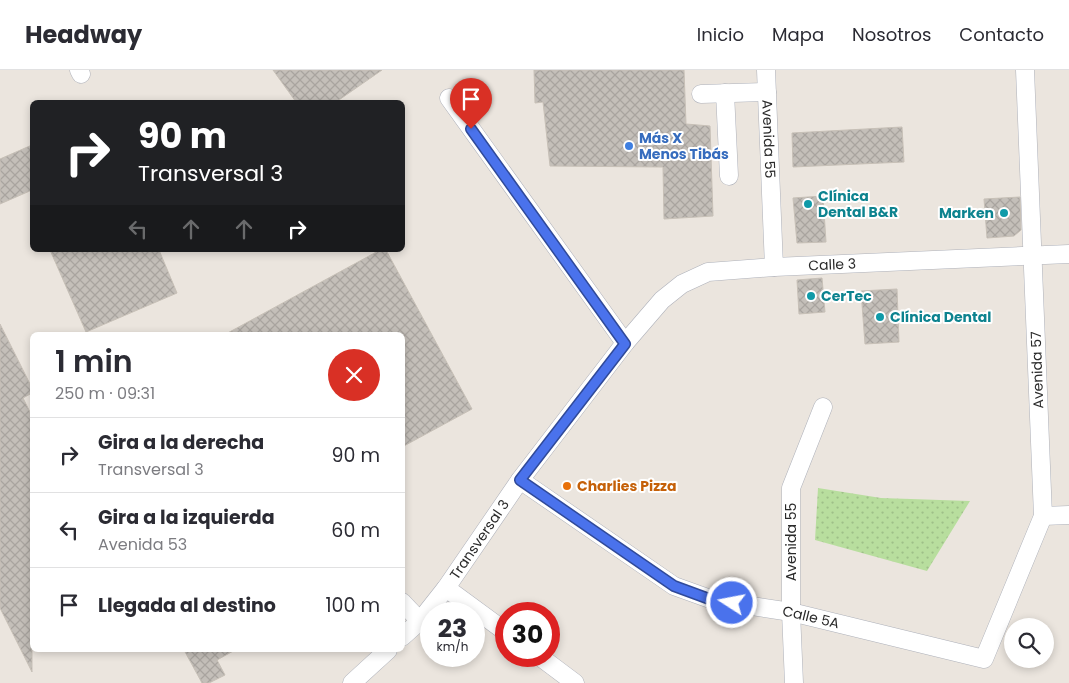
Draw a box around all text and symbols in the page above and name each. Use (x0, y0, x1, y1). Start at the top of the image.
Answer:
text: Headway (25, 18, 142, 51)
text: Inicio (697, 22, 744, 47)
text: Mapa (772, 22, 824, 47)
text: Nosotros (852, 22, 931, 47)
text: Contacto (959, 22, 1044, 47)
pin (450, 78, 492, 129)
icon: arrive (457, 85, 485, 113)
street label: Avenida 55 (757, 99, 780, 179)
text: 90 m (138, 111, 227, 160)
icon: right (55, 120, 120, 185)
place label: Más X Menos Tibás (639, 128, 729, 164)
marker: Más X Menos Tibás (623, 140, 635, 152)
text: Transversal 3 (138, 158, 283, 189)
place label: Clínica Dental B&R (818, 186, 898, 222)
marker: Clínica Dental B&R (802, 198, 814, 210)
place label: Marken (939, 203, 994, 223)
marker: Marken (998, 207, 1010, 219)
icon: left (124, 215, 152, 243)
icon: ahead (177, 215, 205, 243)
icon: ahead (230, 215, 258, 243)
icon: right (283, 215, 311, 243)
street label: Calle 3 (808, 253, 857, 275)
place label: CerTec (821, 286, 872, 306)
marker: CerTec (805, 290, 817, 302)
place label: Clínica Dental (890, 307, 991, 327)
marker: Clínica Dental (874, 311, 886, 323)
street label: Avenida 57 (1026, 331, 1048, 409)
text: 1 min (55, 340, 133, 383)
button: close (328, 349, 380, 401)
text: 250 m · 09:31 (55, 382, 155, 405)
text: Gira a la derecha (98, 429, 264, 456)
icon: right (55, 441, 83, 469)
text: 90 m (331, 442, 380, 469)
text: Transversal 3 (98, 458, 204, 481)
place label: Charlies Pizza (577, 476, 677, 496)
marker: Charlies Pizza (561, 480, 573, 492)
street label: Transversal 3 (445, 496, 514, 583)
street label: Avenida 55 (781, 503, 801, 581)
text: Gira a la izquierda (98, 504, 275, 531)
icon: left (55, 516, 83, 544)
text: 60 m (331, 517, 380, 544)
text: Avenida 53 (98, 533, 187, 556)
position arrow (705, 576, 757, 628)
icon: arrive (55, 591, 83, 619)
text: Llegada al destino (98, 592, 276, 619)
text: 100 m (325, 592, 380, 619)
street label: Calle 5A (781, 601, 842, 633)
speed limit sign: 30 (495, 602, 560, 667)
text: 23 (438, 611, 467, 646)
map controls (1004, 618, 1054, 668)
button: search (1004, 618, 1054, 668)
text: km/h (437, 638, 468, 655)

